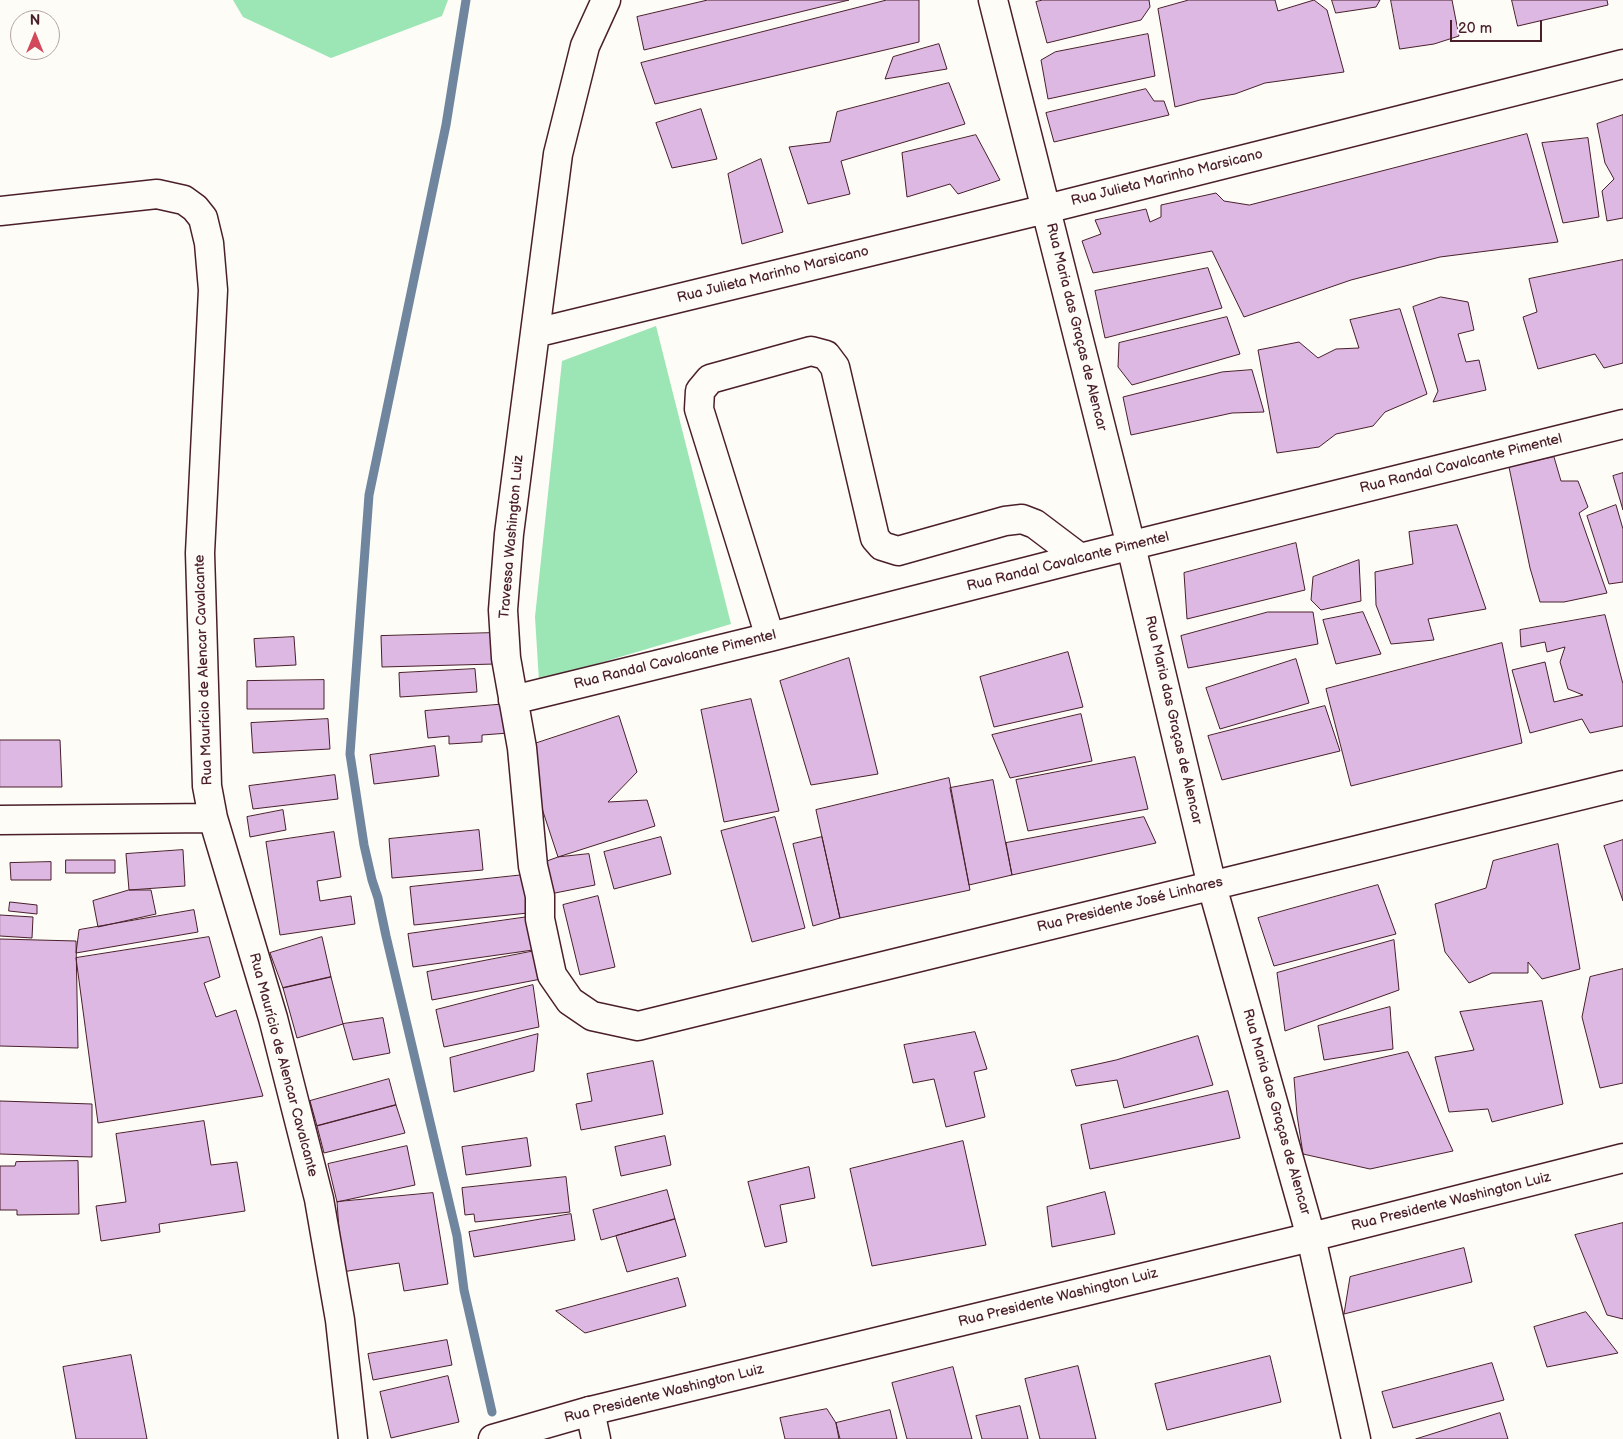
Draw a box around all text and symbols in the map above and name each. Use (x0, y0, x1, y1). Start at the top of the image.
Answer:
north arrow (10, 10, 60, 60)
scale bar (1453, 10, 1546, 42)
text: N (30, 12, 40, 29)
text: 20 m (1458, 19, 1492, 38)
street label: Rua Julieta Marinho Marsicano (1069, 146, 1265, 210)
street label: Rua Maria das Graças de Alencar (1042, 221, 1110, 433)
street label: Rua Julieta Marinho Marsicano (675, 243, 871, 307)
street label: Rua Randal Cavalcante Pimentel (1358, 431, 1564, 497)
street label: Travessa Washington Luiz (496, 455, 528, 619)
street label: Rua Randal Cavalcante Pimentel (965, 529, 1171, 595)
street label: Rua Maurício de Alencar Cavalcante (192, 554, 216, 786)
street label: Rua Maria das Graças de Alencar (1141, 614, 1205, 826)
street label: Rua Randal Cavalcante Pimentel (572, 627, 778, 693)
street label: Rua Presidente José Linhares (1035, 874, 1225, 936)
street label: Rua Maurício de Alencar Cavalcante (245, 951, 321, 1179)
street label: Rua Maria das Graças de Alencar (1238, 1007, 1314, 1217)
street label: Rua Presidente Washington Luiz (1350, 1169, 1552, 1235)
street label: Rua Presidente Washington Luiz (957, 1265, 1159, 1331)
street label: Rua Presidente Washington Luiz (563, 1361, 765, 1427)

